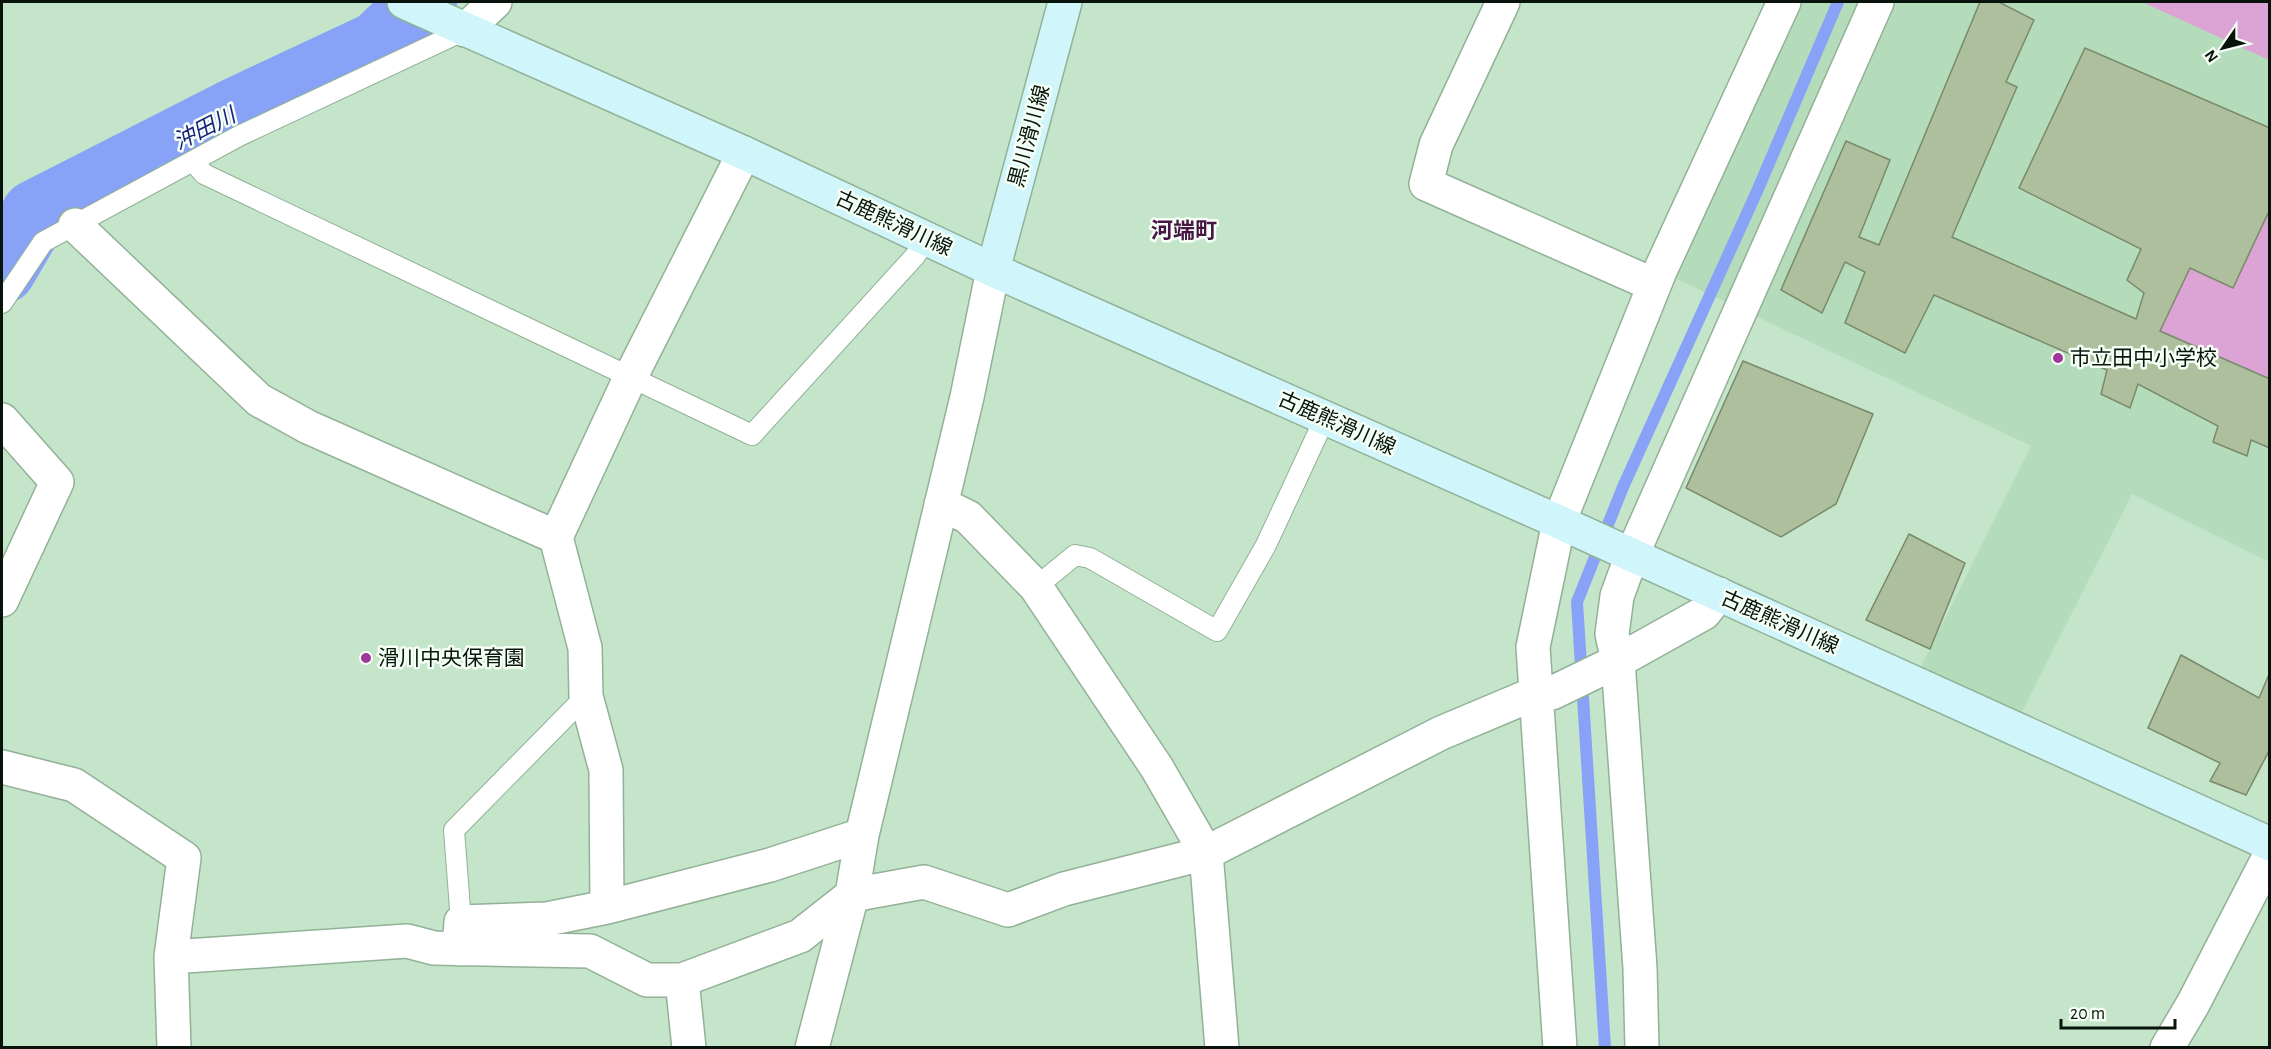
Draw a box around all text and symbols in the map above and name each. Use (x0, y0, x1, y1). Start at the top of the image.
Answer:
north arrow (2193, 18, 2253, 78)
text: N (2202, 47, 2221, 65)
street label: 黒川滑川線 (1005, 82, 1053, 190)
water label: 沖田川 (170, 102, 241, 154)
street label: 古鹿熊滑川線 (832, 186, 956, 260)
district label: 河端町 (1151, 219, 1217, 242)
place label: 市立田中小学校 (2070, 347, 2217, 369)
marker: 市立田中小学校 (2051, 351, 2065, 365)
street label: 古鹿熊滑川線 (1275, 387, 1399, 459)
street label: 古鹿熊滑川線 (1718, 586, 1842, 658)
place label: 滑川中央保育園 (378, 647, 525, 669)
marker: 滑川中央保育園 (359, 651, 373, 665)
scale bar (2061, 992, 2175, 1030)
text: 20 m (2070, 1005, 2105, 1023)

